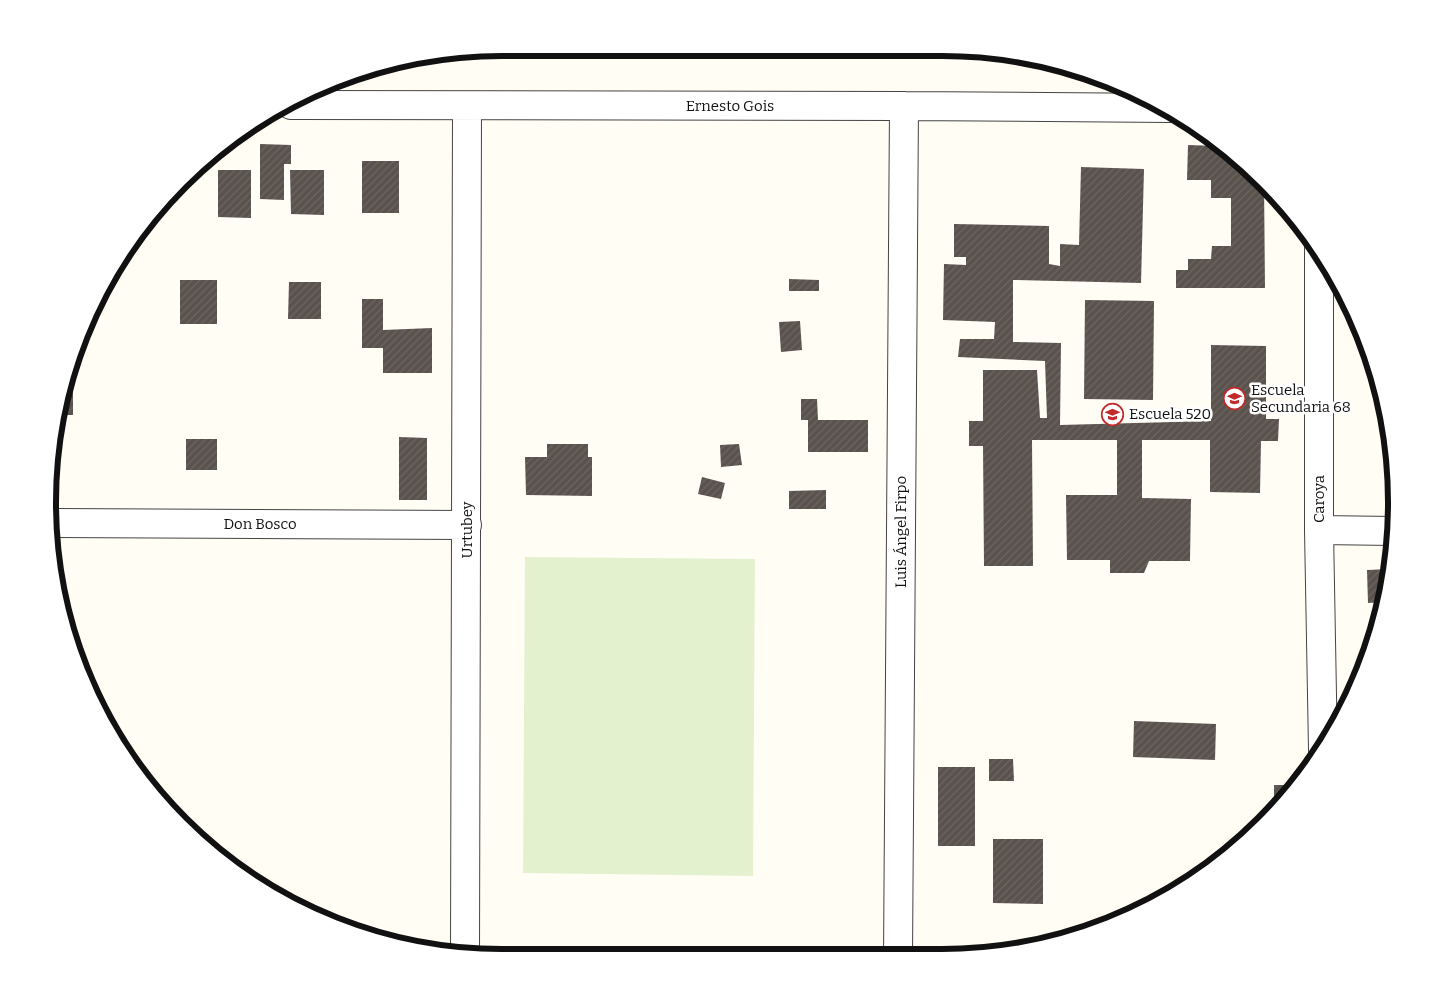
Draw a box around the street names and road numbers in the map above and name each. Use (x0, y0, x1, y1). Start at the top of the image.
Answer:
street label: Ernesto Gois (686, 97, 774, 115)
street label: Caroya (1310, 475, 1328, 523)
street label: Luis Ángel Firpo (892, 476, 910, 588)
street label: Urtubey (458, 501, 476, 559)
street label: Don Bosco (223, 515, 297, 533)

